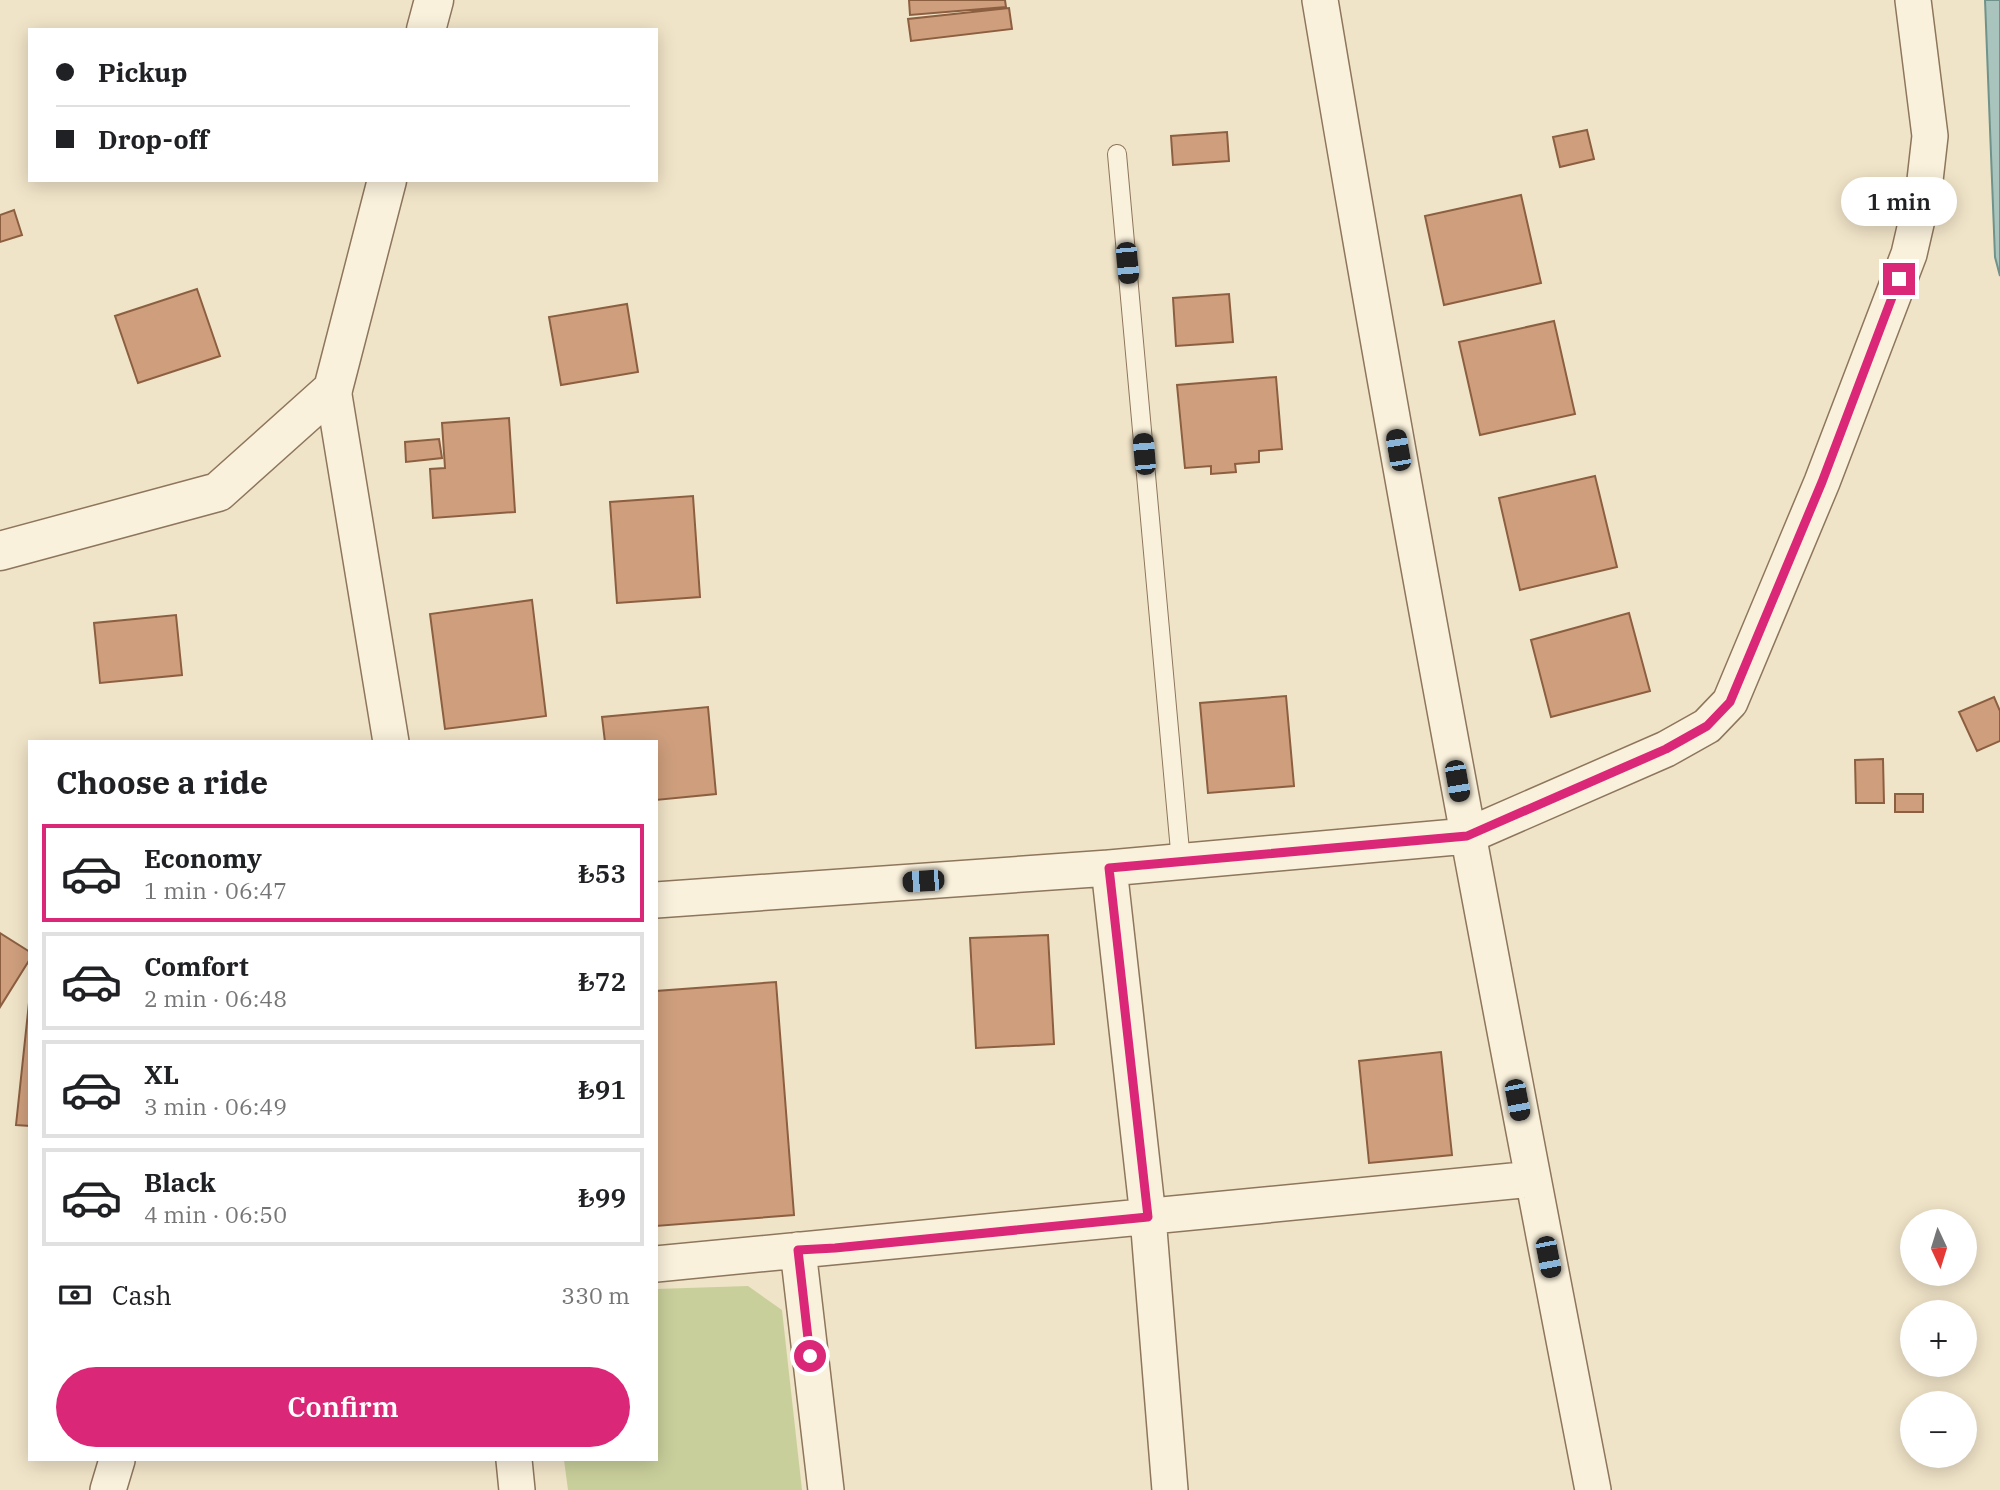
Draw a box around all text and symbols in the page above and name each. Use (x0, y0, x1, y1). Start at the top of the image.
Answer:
text: Pickup (98, 55, 188, 89)
text: Drop-off (98, 122, 209, 156)
callout: 1 min (1841, 177, 1957, 226)
text: 1 min (1867, 186, 1931, 216)
car (1115, 241, 1140, 285)
route end (1883, 263, 1915, 295)
car (1385, 427, 1412, 473)
car (1132, 432, 1157, 476)
car (1444, 758, 1471, 804)
text: Choose a ride (56, 761, 268, 803)
text: Economy (144, 841, 262, 875)
icon: car (60, 842, 123, 905)
text: ₺53 (578, 856, 626, 890)
car (902, 869, 945, 893)
text: 1 min · 06:47 (144, 875, 287, 905)
text: Comfort (144, 949, 249, 983)
icon: car (60, 950, 123, 1013)
text: ₺72 (578, 964, 626, 998)
text: 2 min · 06:48 (144, 983, 287, 1013)
text: XL (144, 1057, 179, 1091)
icon: car (60, 1058, 123, 1121)
text: ₺91 (578, 1072, 626, 1106)
car (1503, 1077, 1532, 1123)
text: 3 min · 06:49 (144, 1091, 287, 1121)
text: Black (144, 1165, 216, 1199)
icon: car (60, 1166, 123, 1229)
text: ₺99 (578, 1180, 626, 1214)
text: 4 min · 06:50 (144, 1199, 287, 1229)
north arrow (1900, 1209, 1978, 1286)
map controls (1900, 1209, 1977, 1468)
car (1534, 1234, 1563, 1280)
icon: cash (56, 1276, 94, 1314)
text: Cash (112, 1278, 172, 1312)
text: 330 m (561, 1280, 630, 1310)
button: + (1900, 1300, 1977, 1377)
route start (794, 1340, 826, 1372)
button: Confirm (56, 1367, 630, 1447)
button: − (1900, 1391, 1977, 1468)

